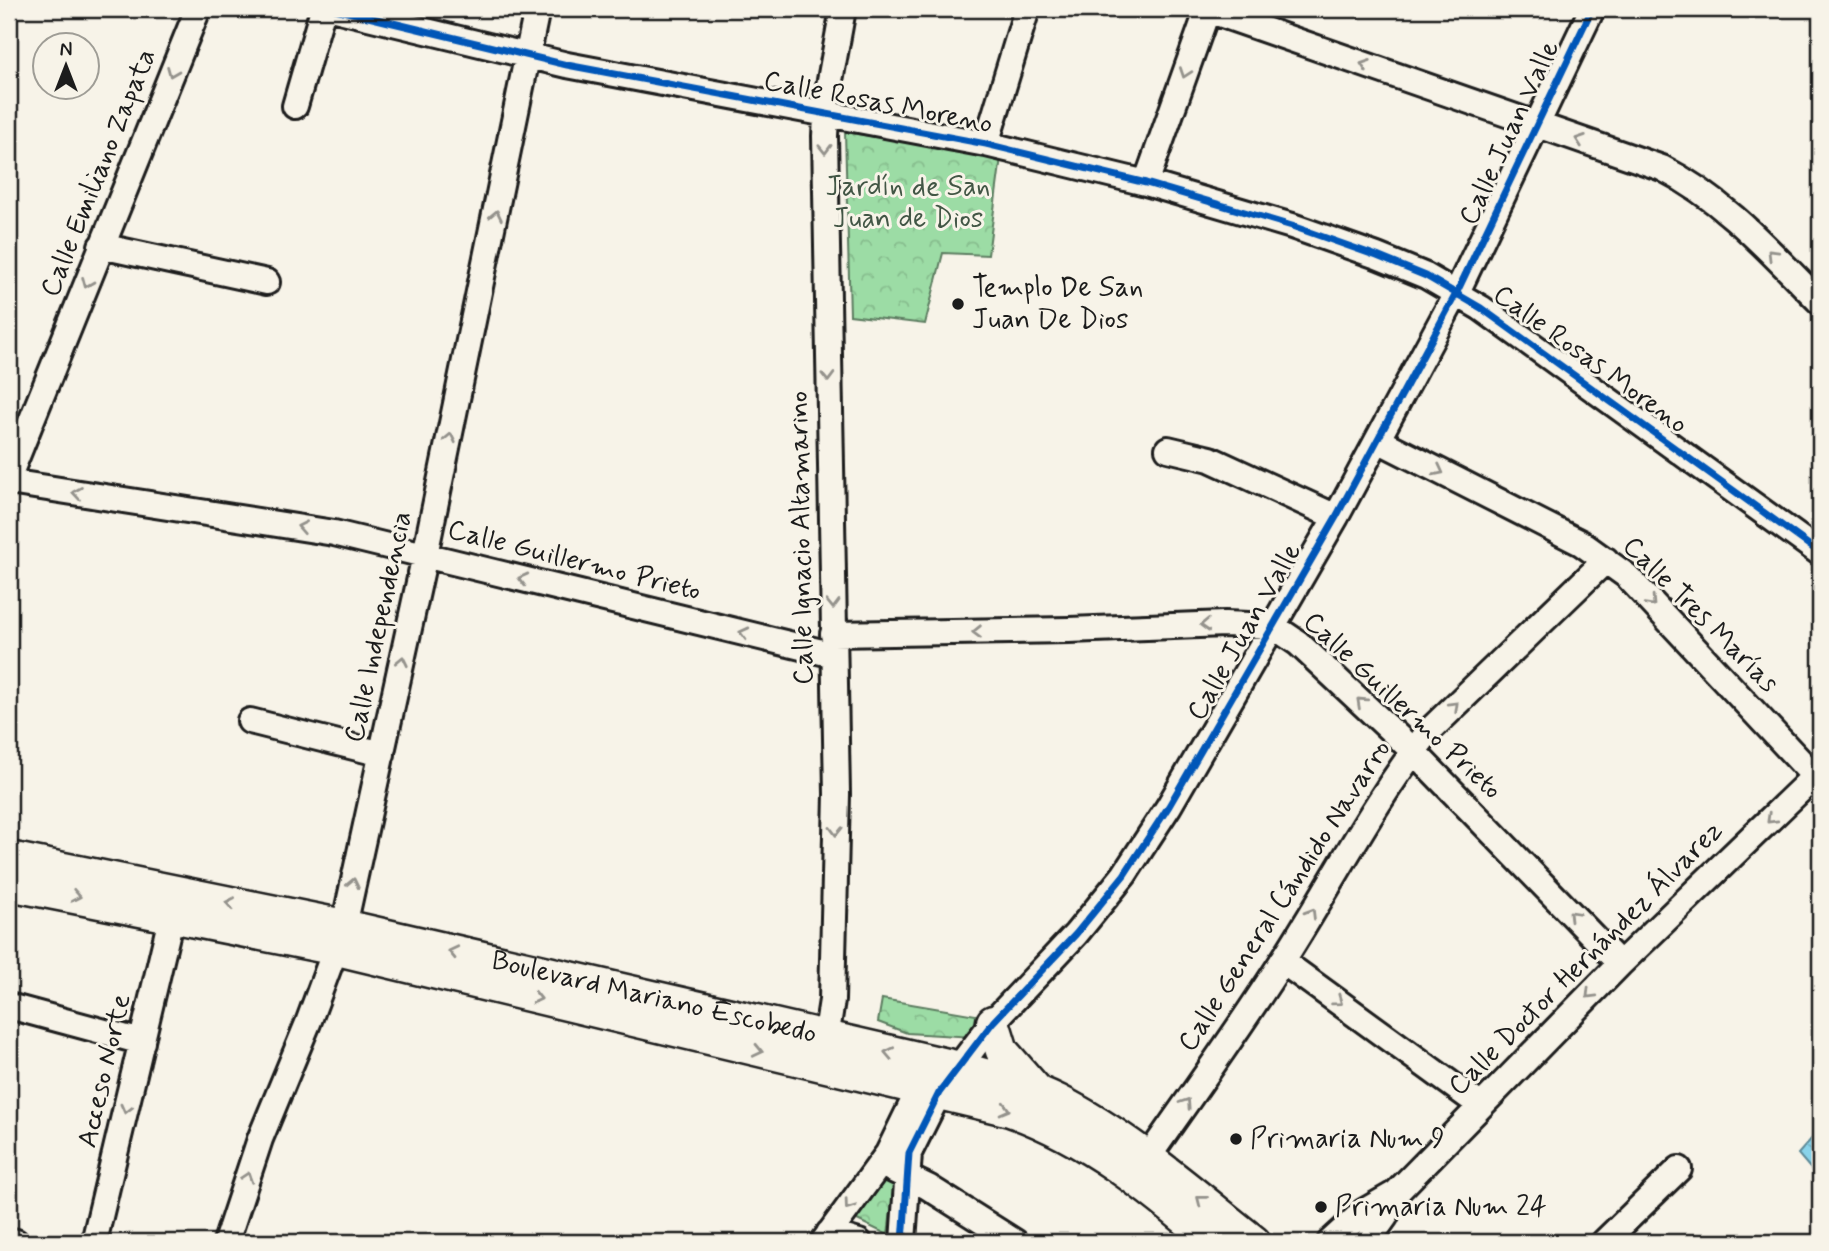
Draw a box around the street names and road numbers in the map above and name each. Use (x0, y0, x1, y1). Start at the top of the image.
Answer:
street label: Calle Juan Valle (1451, 35, 1569, 231)
street label: Calle Emiliano Zapata (32, 43, 166, 303)
street label: Calle Rosas Moreno (760, 63, 996, 143)
street label: Calle Rosas Moreno (1485, 277, 1695, 443)
street label: Calle Ignacio Altamarino (781, 391, 823, 685)
street label: Calle Independencia (336, 508, 422, 746)
street label: Calle Guillermo Prieto (444, 512, 704, 610)
street label: Calle Tres Marías (1614, 529, 1786, 701)
street label: Calle Juan Valle (1179, 536, 1311, 728)
street label: Calle Guillermo Prieto (1294, 604, 1510, 808)
street label: Calle General Cándido Navarro (1170, 733, 1400, 1059)
street label: Calle Doctor Hernández Álvarez (1440, 813, 1731, 1104)
street label: Boulevard Mariano Escobedo (488, 942, 820, 1053)
street label: Acceso Norte (69, 990, 141, 1152)

